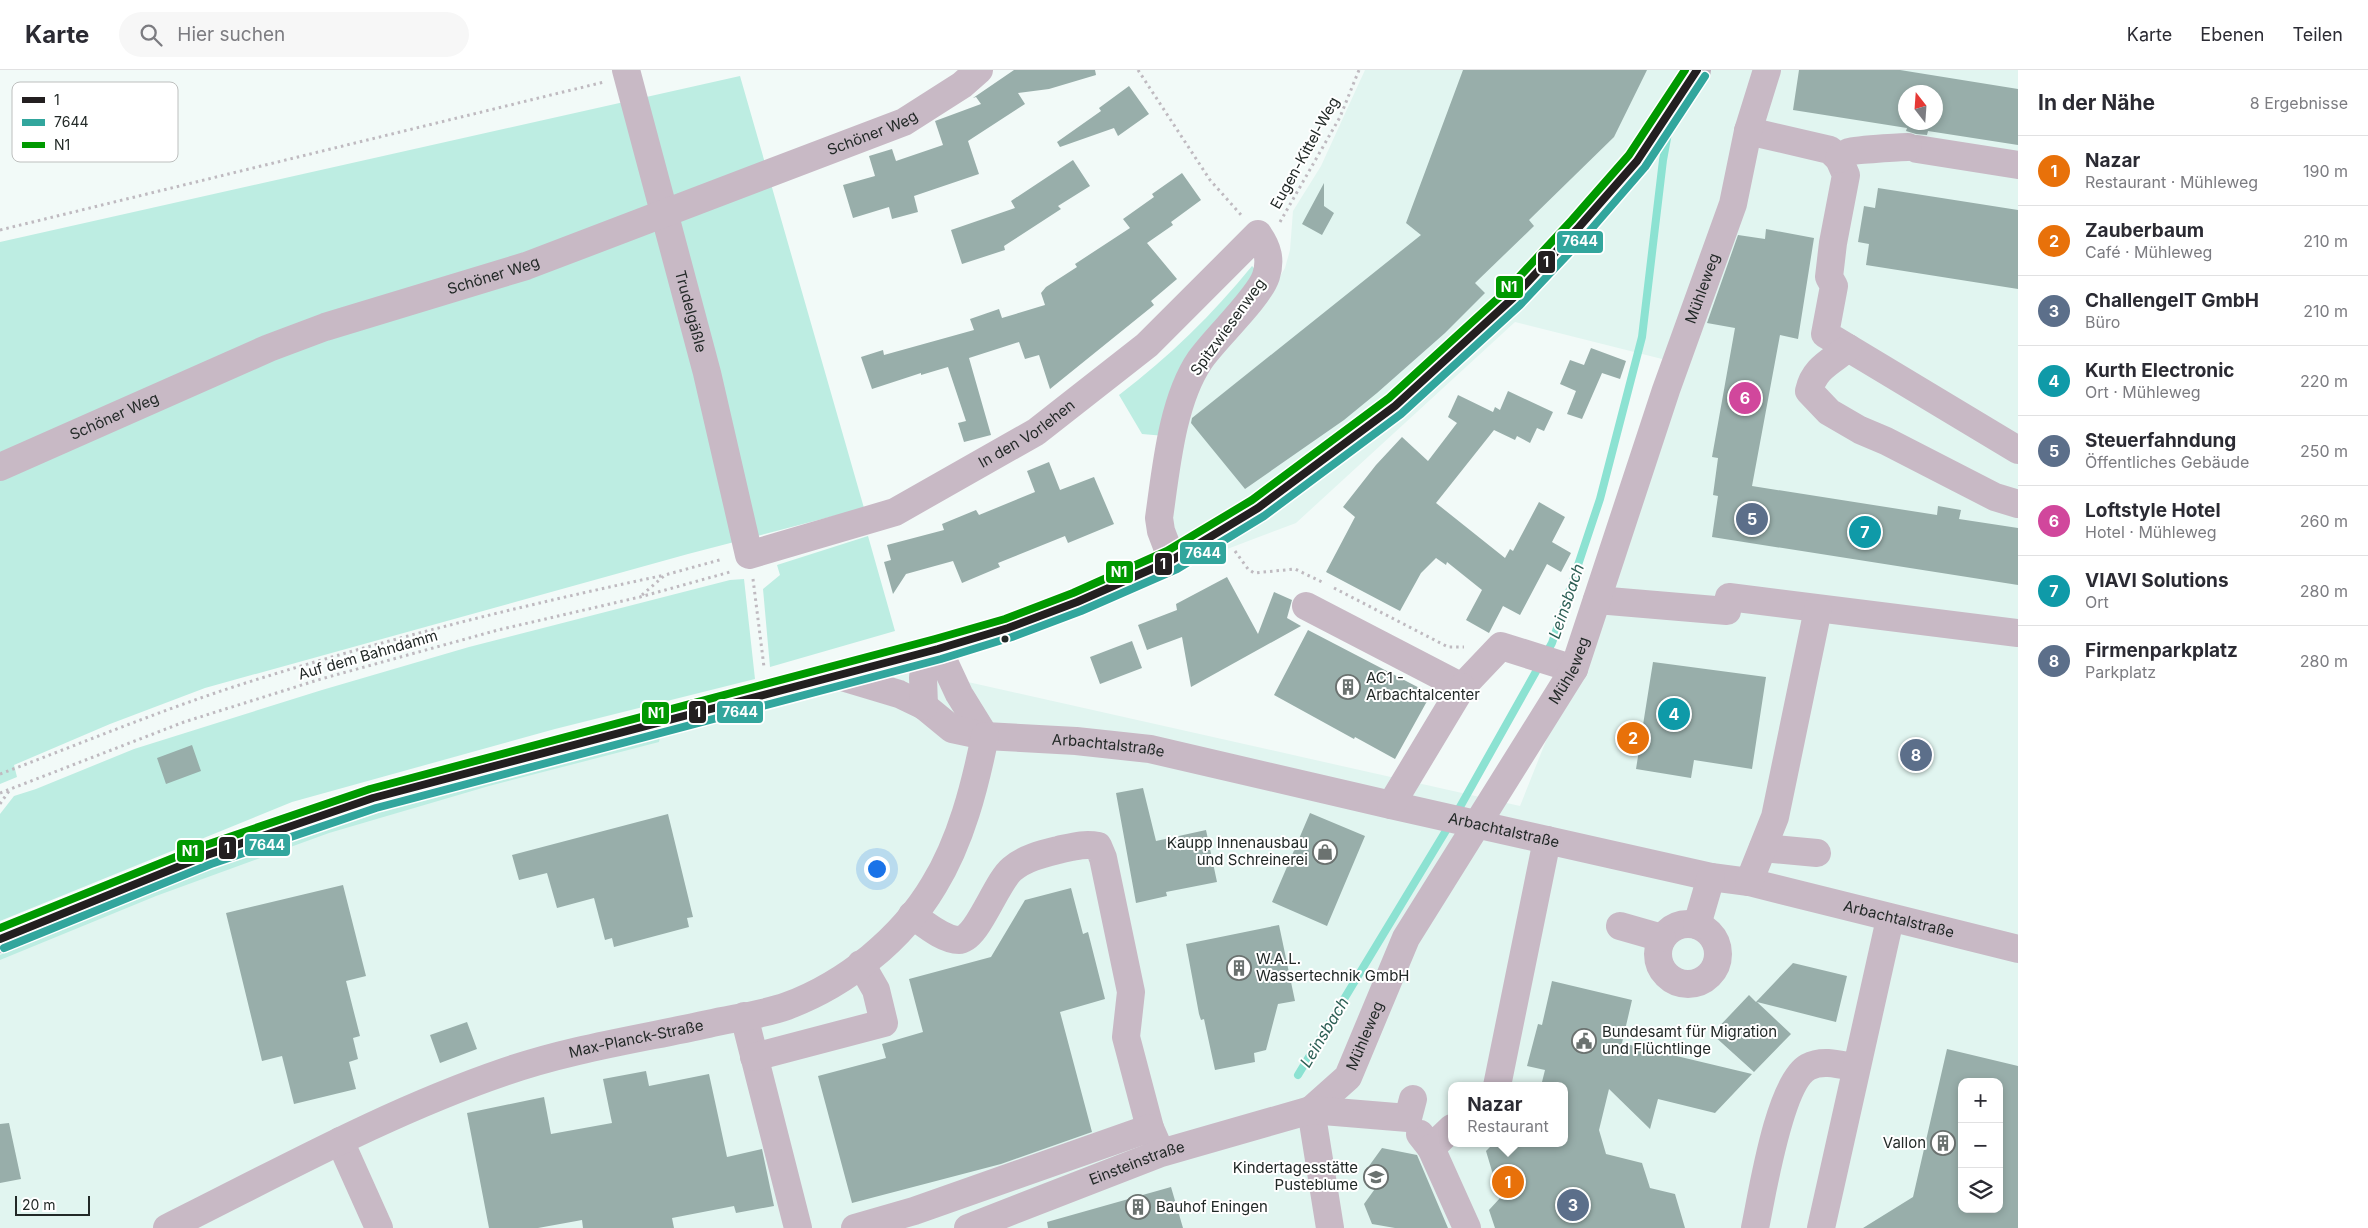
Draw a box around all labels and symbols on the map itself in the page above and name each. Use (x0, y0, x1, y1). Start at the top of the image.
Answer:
legend (12, 82, 178, 162)
north arrow (1898, 85, 1943, 130)
text: 1 (54, 91, 60, 108)
street label: Eugen-Kittel-Weg (1266, 93, 1343, 212)
street label: Schöner Weg (824, 106, 921, 159)
text: 7644 (54, 113, 88, 130)
text: N1 (54, 136, 70, 153)
line badge: 7644 (1556, 230, 1604, 254)
text: 7644 (1562, 232, 1598, 249)
line badge: 1 (1537, 250, 1556, 274)
street label: Mühleweg (1681, 251, 1723, 326)
street label: Schöner Weg (445, 252, 542, 298)
text: 1 (1543, 253, 1549, 270)
street label: Trudelgäßle (671, 268, 711, 355)
street label: Spitzwiesenweg (1186, 274, 1269, 379)
line badge: N1 (1495, 275, 1524, 299)
text: N1 (1501, 278, 1517, 295)
pin: 6 (1729, 379, 1761, 417)
street label: Schöner Weg (67, 388, 162, 444)
street label: In den Vorlehen (975, 395, 1079, 472)
pin: 5 (1736, 500, 1768, 538)
pin: 7 (1849, 513, 1881, 551)
line badge: 7644 (1179, 541, 1227, 565)
text: 7644 (1185, 544, 1221, 561)
line badge: 1 (1154, 552, 1173, 576)
text: 1 (1160, 555, 1166, 572)
line badge: N1 (1105, 560, 1134, 584)
water label: Leinsbach (1544, 561, 1588, 641)
text: N1 (1111, 563, 1127, 580)
street label: Auf dem Bahndamm (296, 626, 440, 684)
unlabelled marker (1000, 634, 1010, 644)
street label: Mühleweg (1544, 634, 1593, 708)
place label: AC1 - Arbachtalcenter (1366, 668, 1480, 704)
building icon: AC1 - Arbachtalcenter (1335, 674, 1361, 700)
pin: 4 (1658, 695, 1690, 733)
line badge: 1 (688, 700, 707, 724)
line badge: 7644 (716, 700, 764, 724)
line badge: N1 (641, 701, 670, 725)
text: 1 (695, 703, 701, 720)
text: 7644 (722, 703, 758, 720)
text: N1 (648, 704, 664, 721)
pin: 2 (1617, 719, 1649, 757)
street label: Arbachtalstraße (1051, 730, 1167, 761)
pin: 8 (1900, 736, 1932, 774)
street label: Arbachtalstraße (1447, 808, 1561, 852)
line badge: 7644 (244, 833, 291, 857)
place label: Kaupp Innenausbau und Schreinerei (1167, 833, 1308, 869)
line badge: 1 (218, 836, 237, 860)
text: 7644 (249, 836, 285, 853)
line badge: N1 (176, 839, 205, 863)
text: 1 (224, 839, 230, 856)
shop icon: Kaupp Innenausbau und Schreinerei (1312, 839, 1338, 865)
text: N1 (182, 842, 198, 859)
your location (864, 856, 890, 882)
street label: Arbachtalstraße (1842, 896, 1956, 942)
place label: W.A.L. Wassertechnik GmbH (1256, 949, 1409, 985)
building icon: W.A.L. Wassertechnik GmbH (1226, 955, 1252, 981)
water label: Leinsbach (1295, 993, 1353, 1071)
street label: Mühleweg (1342, 998, 1388, 1073)
street label: Max-Planck-Straße (567, 1015, 705, 1062)
place label: Bundesamt für Migration und Flüchtlinge (1602, 1022, 1777, 1058)
public building icon: Bundesamt für Migration und Flüchtlinge (1571, 1028, 1597, 1054)
building icon: Vallon (1930, 1130, 1956, 1156)
place label: Vallon (1883, 1133, 1926, 1152)
street label: Einsteinstraße (1086, 1137, 1187, 1189)
place label: Kindertagesstätte Pusteblume (1233, 1158, 1358, 1194)
pin: 1 (1492, 1163, 1524, 1201)
school or university icon: Kindertagesstätte Pusteblume (1363, 1164, 1389, 1190)
pin: 3 (1557, 1186, 1589, 1224)
scale bar (15, 1193, 90, 1216)
building icon: Bauhof Eningen (1125, 1194, 1151, 1220)
place label: Bauhof Eningen (1156, 1197, 1268, 1216)

